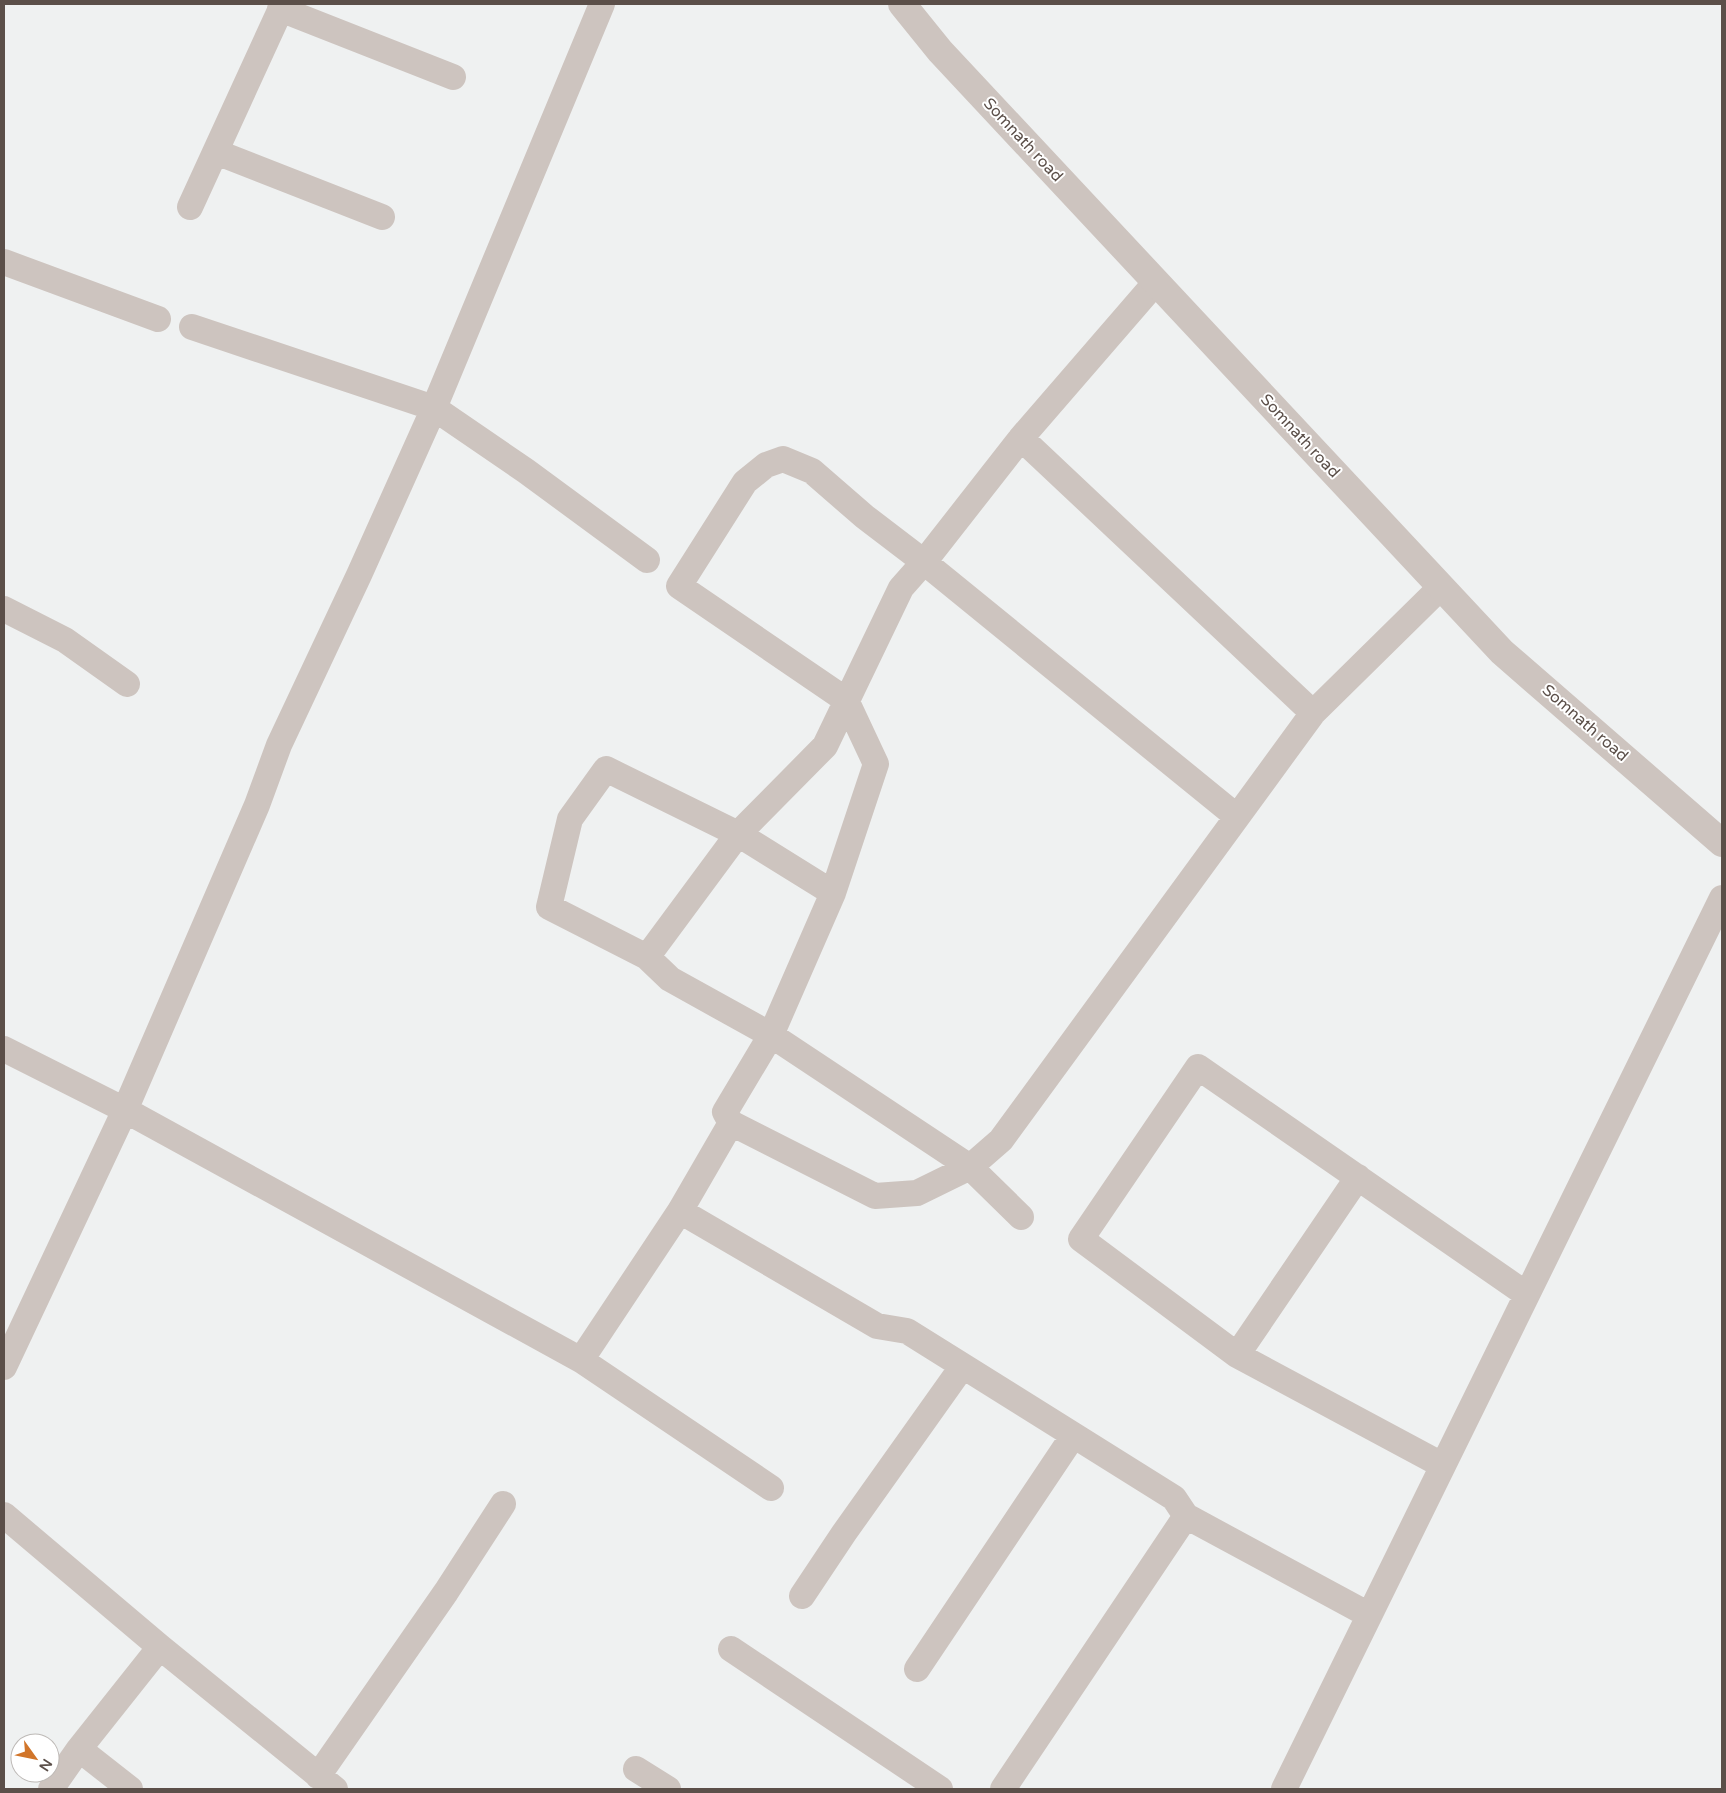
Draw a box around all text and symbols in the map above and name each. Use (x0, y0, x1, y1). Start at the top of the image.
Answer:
street label: Somnath road (979, 94, 1067, 186)
street label: Somnath road (1256, 390, 1344, 482)
street label: Somnath road (1538, 680, 1632, 766)
north arrow (10, 1733, 60, 1783)
text: N (35, 1755, 56, 1774)

